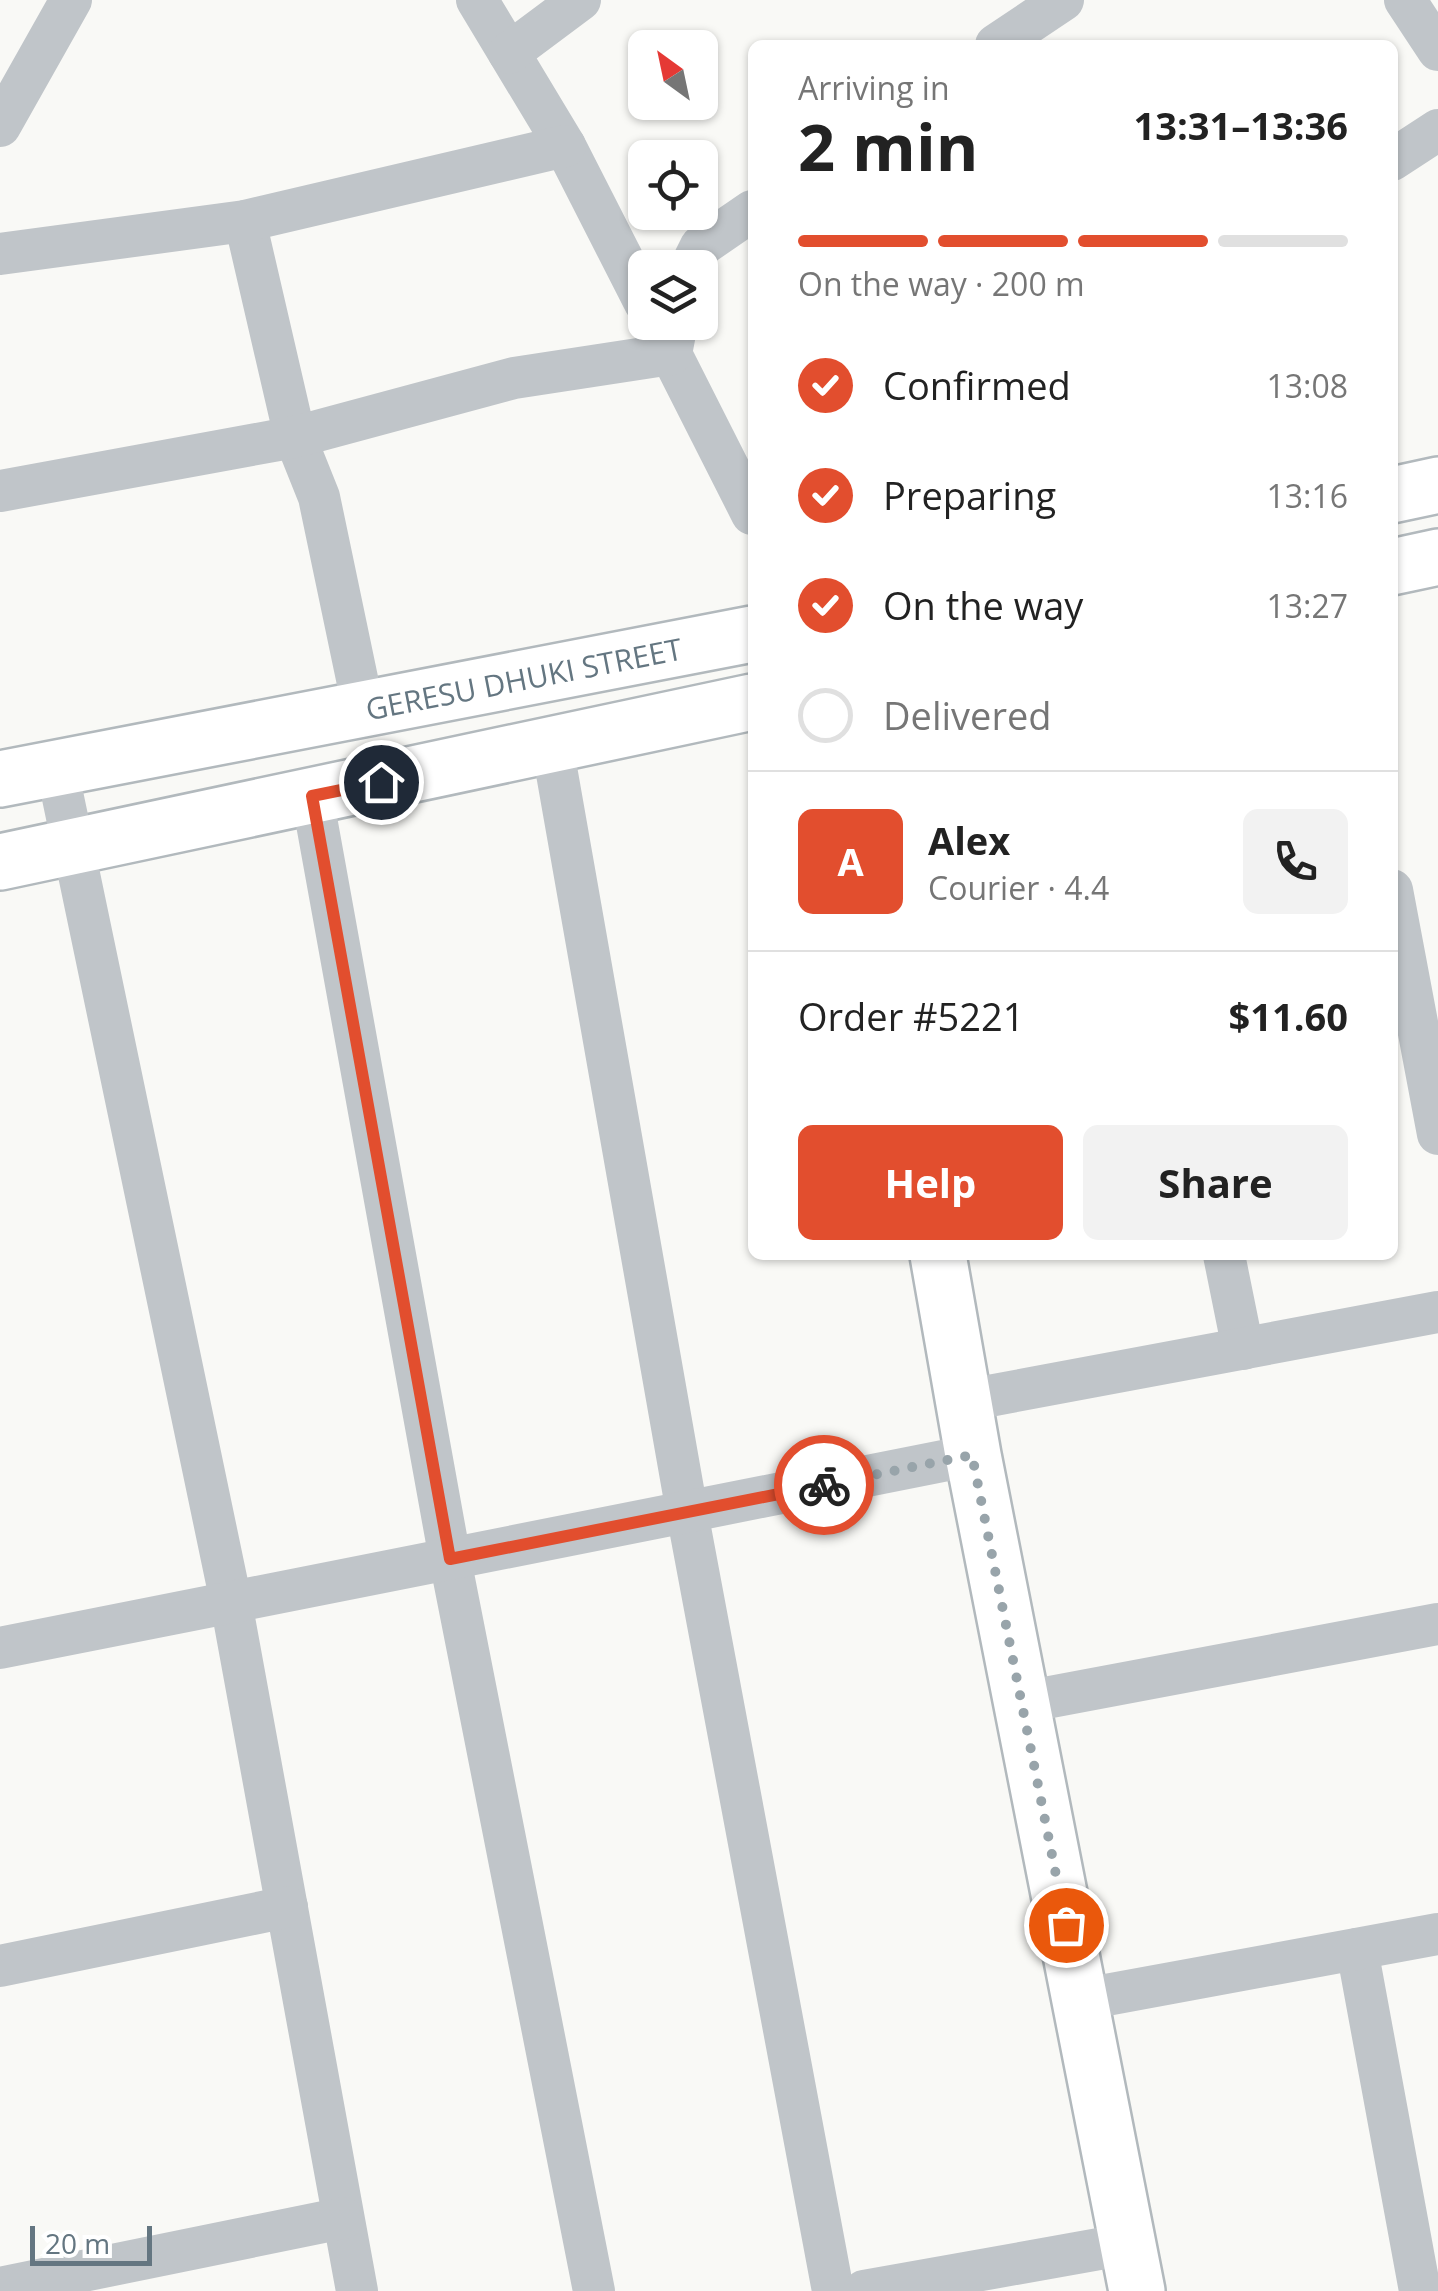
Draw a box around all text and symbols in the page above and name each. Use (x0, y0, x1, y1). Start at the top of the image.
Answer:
north arrow (628, 30, 718, 120)
map controls (628, 30, 718, 340)
text: Arriving in (798, 66, 950, 109)
text: 13:31–13:36 (1134, 99, 1348, 151)
text: 2 min (798, 102, 978, 190)
button: locate (628, 140, 718, 230)
button: layers (628, 250, 718, 340)
text: On the way · 200 m (798, 262, 1085, 305)
icon: check (798, 358, 853, 413)
text: Confirmed (883, 359, 1071, 411)
text: 13:08 (1266, 364, 1348, 407)
icon: check (798, 468, 853, 523)
text: Preparing (883, 469, 1056, 521)
text: 13:16 (1266, 474, 1348, 517)
icon: check (798, 578, 853, 633)
text: On the way (883, 579, 1083, 631)
text: 13:27 (1266, 584, 1348, 627)
street label: GERESU DHUKI STREET (362, 628, 686, 729)
text: Delivered (883, 689, 1052, 741)
pin (339, 740, 424, 825)
icon: home (354, 755, 409, 810)
button: phone (1243, 809, 1348, 914)
text: Alex (928, 814, 1010, 866)
text: A (837, 835, 864, 887)
text: Courier · 4.4 (928, 866, 1109, 909)
text: Order #5221 (798, 990, 1025, 1042)
text: $11.60 (1229, 990, 1348, 1042)
button: Help (798, 1125, 1063, 1240)
button: Share (1083, 1125, 1348, 1240)
courier (774, 1435, 874, 1535)
icon: bike (797, 1458, 852, 1513)
pin (1024, 1883, 1109, 1968)
icon: bag (1039, 1898, 1094, 1953)
scale bar (30, 2221, 152, 2266)
text: 20 m (45, 2224, 110, 2262)

